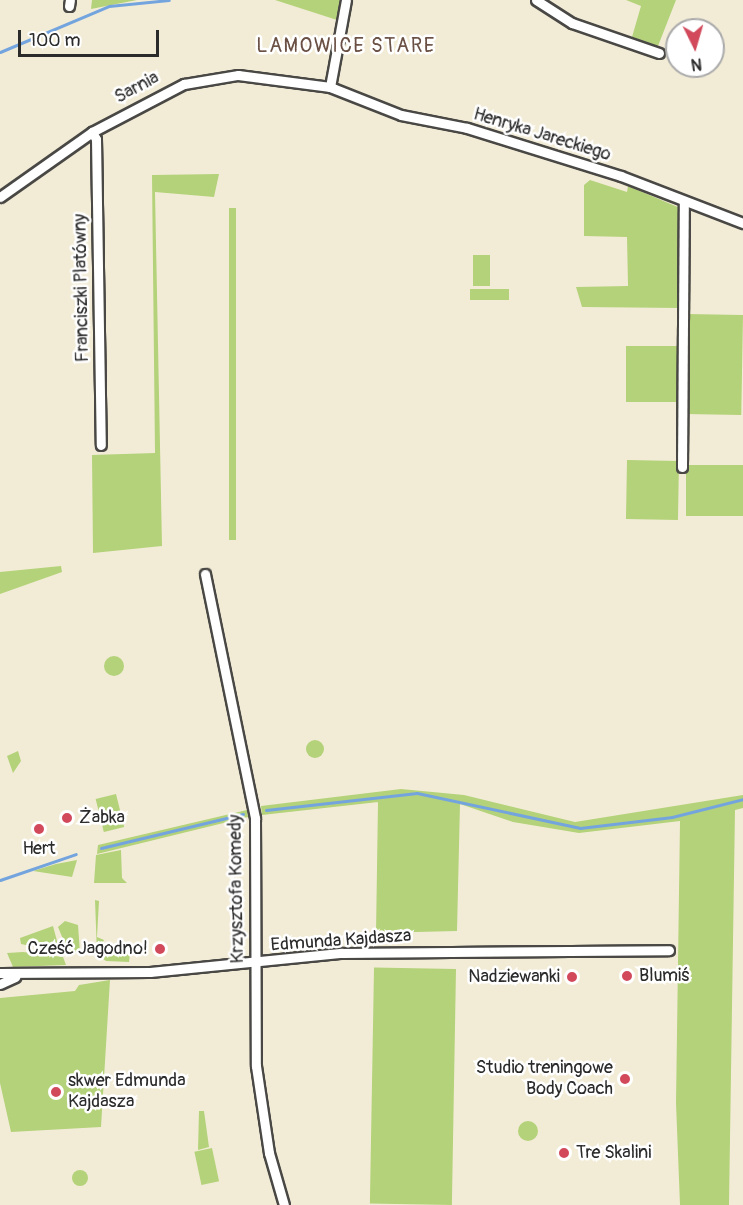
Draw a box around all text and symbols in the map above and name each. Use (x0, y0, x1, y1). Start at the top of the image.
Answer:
scale bar (21, 18, 162, 56)
north arrow (665, 18, 725, 78)
text: 100 m (29, 29, 81, 52)
district label: LAMOWICE STARE (256, 33, 436, 57)
text: N (690, 54, 703, 74)
street label: Sarnia (111, 67, 163, 109)
street label: Henryka Jareckiego (471, 104, 613, 166)
street label: Franciszki Platówny (70, 214, 94, 362)
place label: Żabka (79, 807, 125, 829)
marker: Żabka (60, 811, 74, 825)
street label: Krzysztofa Komedy (225, 814, 249, 964)
marker: Hert (32, 822, 46, 836)
place label: Hert (22, 838, 56, 860)
street label: Edmunda Kajdasza (270, 925, 412, 957)
place label: Cześć Jagodno! (27, 938, 148, 960)
marker: Cześć Jagodno! (153, 942, 167, 956)
place label: Blumiś (639, 965, 689, 987)
place label: Nadziewanki (468, 966, 560, 988)
marker: Blumiś (620, 969, 634, 983)
marker: Nadziewanki (565, 970, 579, 984)
place label: Studio treningowe Body Coach (476, 1058, 613, 1100)
place label: skwer Edmunda Kajdasza (68, 1071, 186, 1114)
marker: Studio treningowe Body Coach (618, 1072, 632, 1086)
marker: skwer Edmunda Kajdasza (49, 1085, 63, 1099)
place label: Tre Skalini (576, 1142, 651, 1164)
marker: Tre Skalini (557, 1146, 571, 1160)

